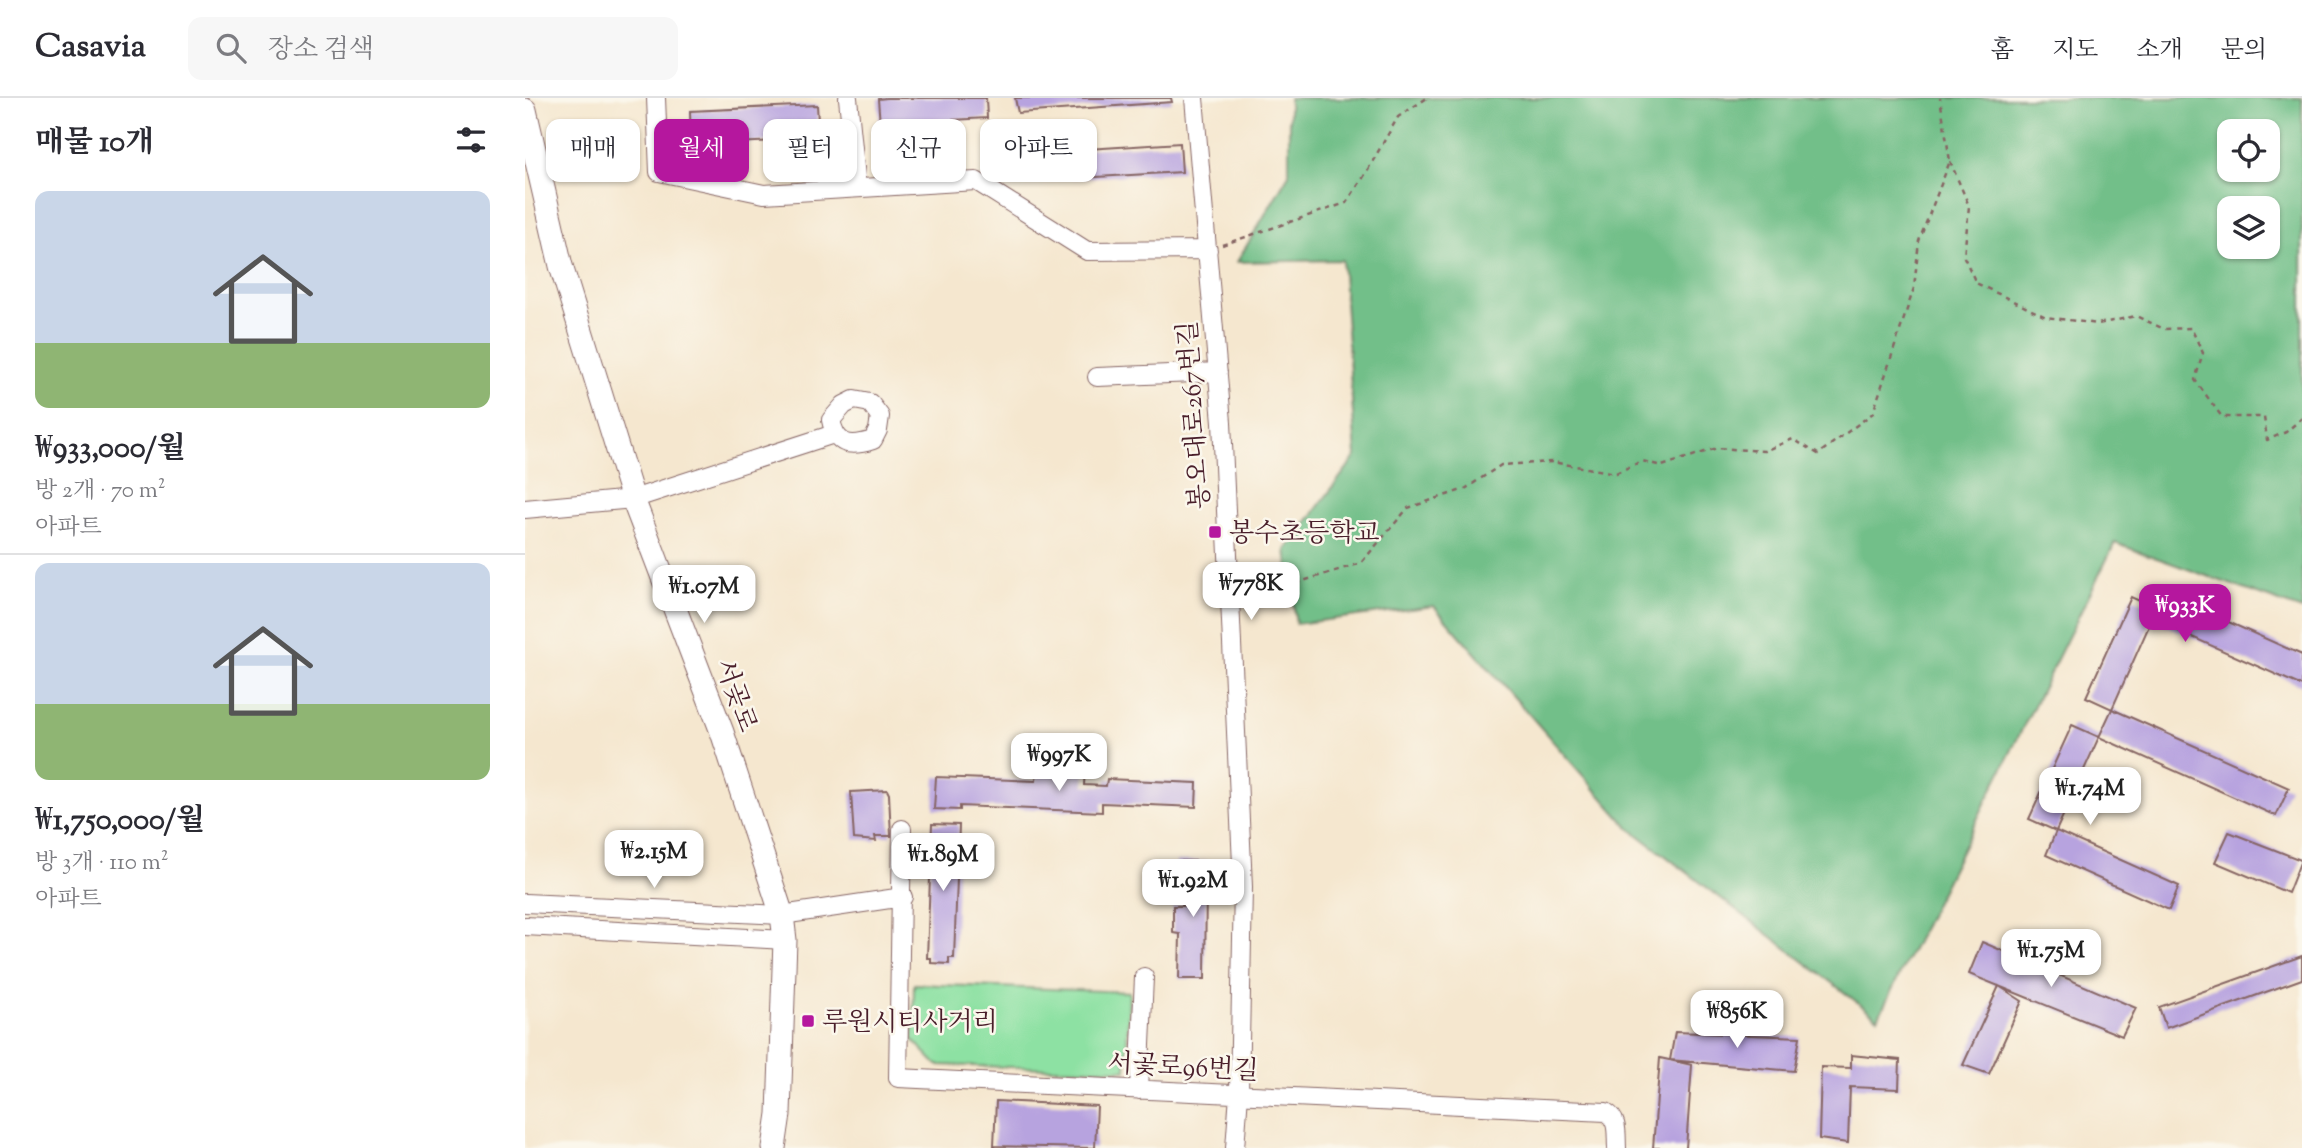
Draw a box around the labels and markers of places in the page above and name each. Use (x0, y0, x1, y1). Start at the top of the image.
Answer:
place label: 봉수초등학교 (1229, 516, 1380, 553)
marker: 봉수초등학교 (1207, 524, 1223, 540)
pin: ₩778K (1202, 562, 1300, 622)
pin: ₩1.07M (647, 566, 761, 625)
pin: ₩933K (2136, 584, 2234, 644)
pin: ₩997K (1010, 734, 1108, 793)
pin: ₩1.74M (2033, 768, 2147, 827)
pin: ₩2.15M (597, 830, 711, 890)
pin: ₩1.89M (886, 834, 1000, 893)
pin: ₩1.92M (1136, 860, 1250, 919)
pin: ₩1.75M (1994, 930, 2108, 989)
pin: ₩856K (1688, 990, 1786, 1050)
place label: 루원시티사거리 (822, 1005, 998, 1042)
marker: 루원시티사거리 (800, 1013, 816, 1029)

